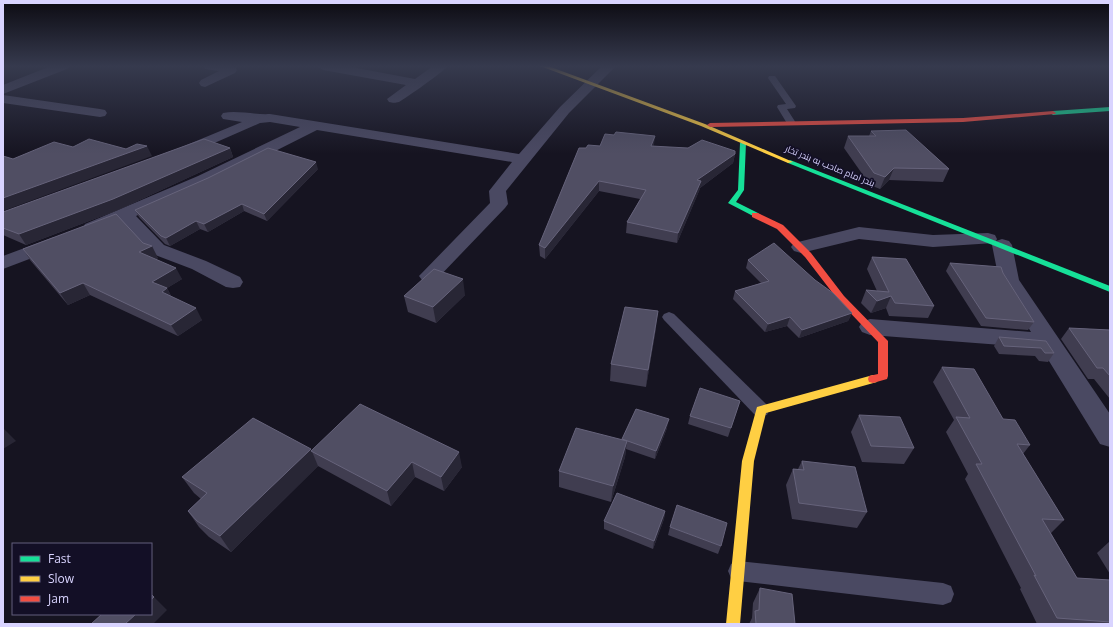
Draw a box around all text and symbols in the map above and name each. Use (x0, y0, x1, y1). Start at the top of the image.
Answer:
street label: بندر امام صاحب به بندر تخار (783, 141, 877, 189)
legend (12, 543, 152, 615)
text: Fast (48, 550, 71, 567)
text: Slow (48, 570, 75, 587)
text: Jam (47, 590, 69, 607)

